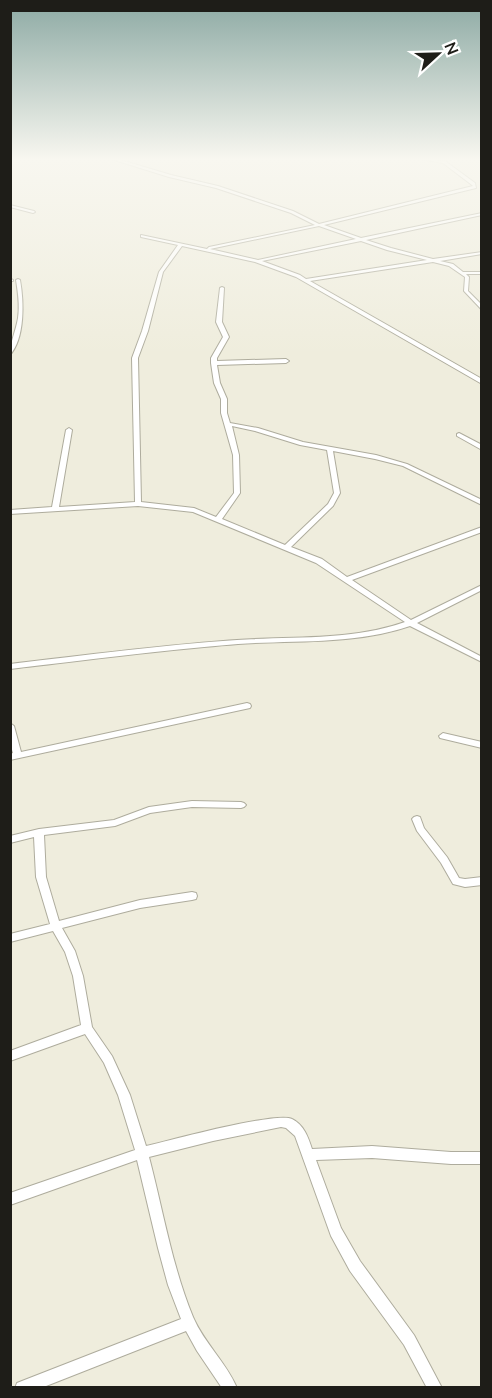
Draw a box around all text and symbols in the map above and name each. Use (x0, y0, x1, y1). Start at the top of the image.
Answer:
north arrow (408, 24, 468, 84)
text: N (439, 39, 463, 58)

